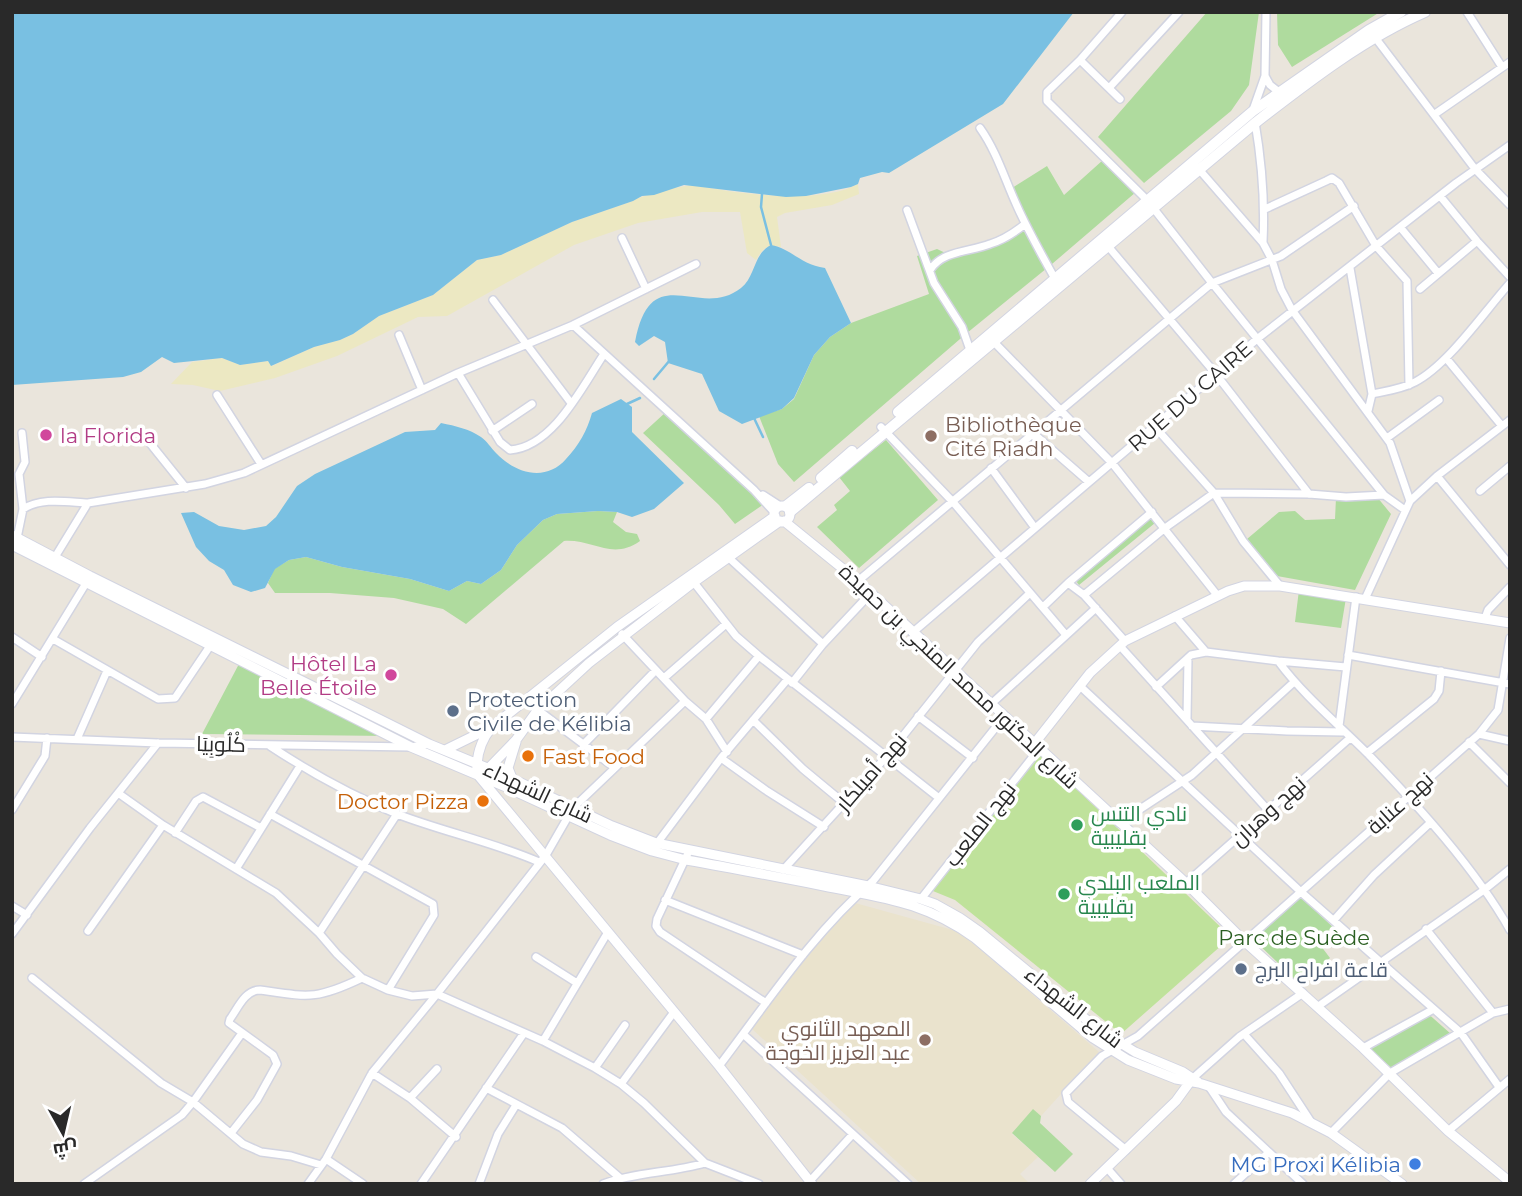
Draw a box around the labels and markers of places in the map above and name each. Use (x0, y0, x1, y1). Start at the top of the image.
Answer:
place label: Bibliothèque Cité Riadh (945, 412, 1082, 461)
place label: la Florida (60, 423, 156, 448)
marker: la Florida (38, 427, 54, 443)
marker: Bibliothèque Cité Riadh (923, 428, 939, 444)
place label: Hôtel La Belle Étoile (260, 651, 377, 700)
marker: Hôtel La Belle Étoile (383, 667, 399, 683)
place label: Protection Civile de Kélibia (467, 687, 632, 736)
marker: Protection Civile de Kélibia (445, 703, 461, 719)
place label: Fast Food (542, 744, 645, 769)
marker: Fast Food (520, 748, 536, 764)
place label: Doctor Pizza (337, 789, 469, 814)
marker: Doctor Pizza (475, 793, 491, 809)
place label: نادي التنس بقليبية (1091, 801, 1187, 850)
marker: نادي التنس بقليبية (1069, 817, 1085, 833)
place label: الملعب البلدي بقليبية (1078, 870, 1200, 919)
marker: الملعب البلدي بقليبية (1056, 886, 1072, 902)
place label: قاعة افراح البرج (1255, 957, 1388, 984)
marker: قاعة افراح البرج (1233, 961, 1249, 977)
place label: المعهد الثانوي عبد العزيز الخوجة (765, 1016, 911, 1065)
marker: المعهد الثانوي عبد العزيز الخوجة (917, 1032, 933, 1048)
place label: MG Proxi Kélibia (1231, 1152, 1401, 1177)
marker: MG Proxi Kélibia (1407, 1156, 1423, 1172)

